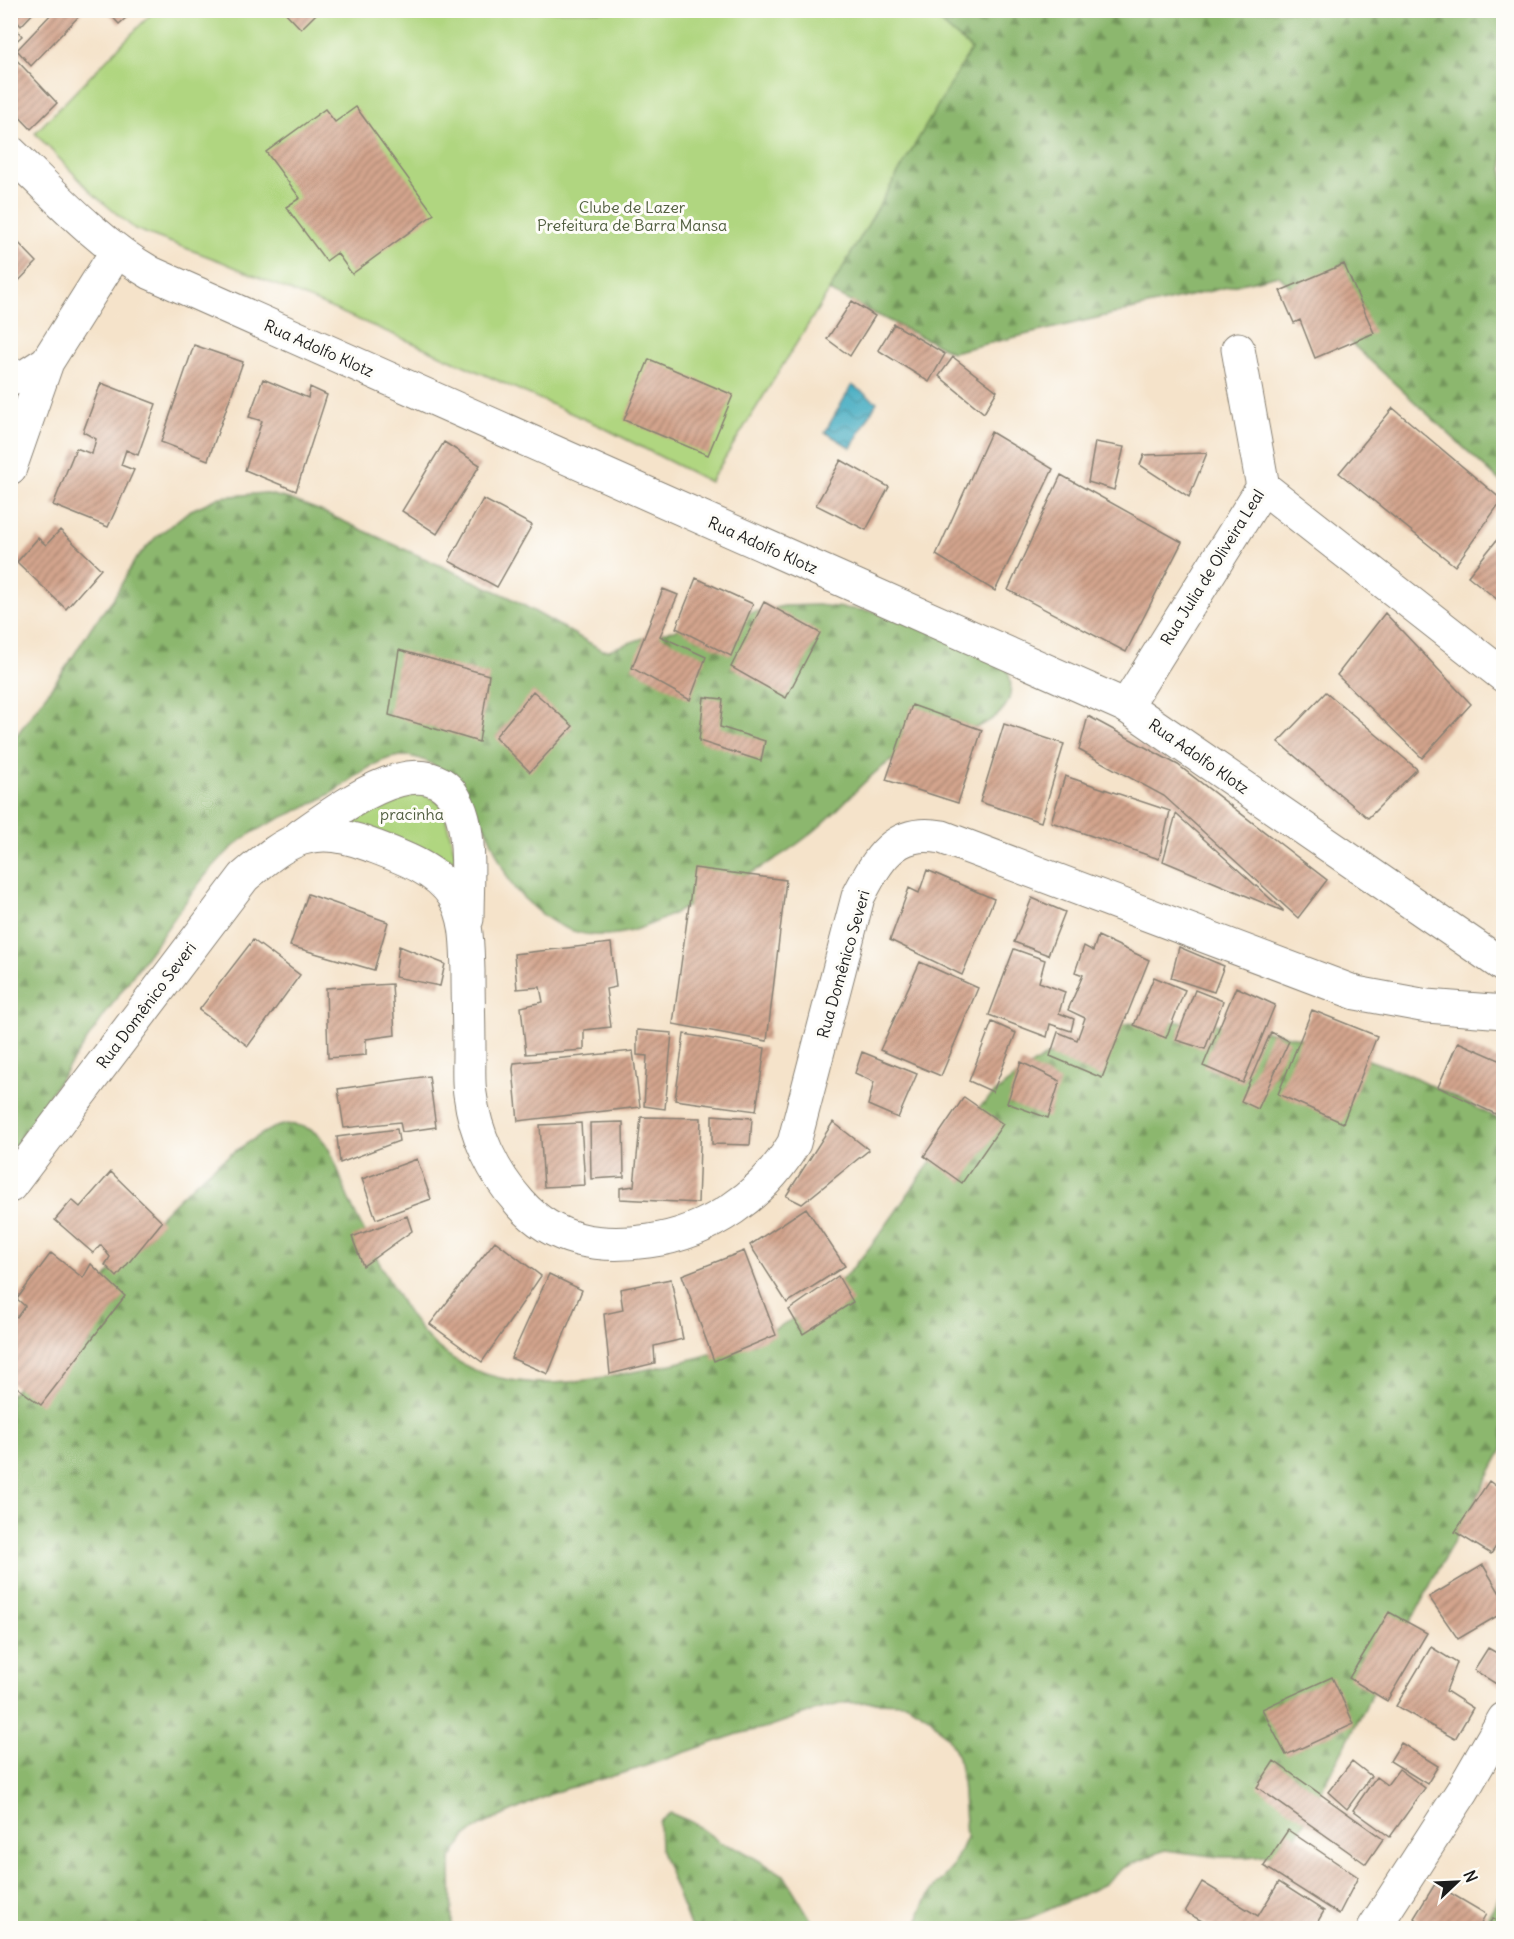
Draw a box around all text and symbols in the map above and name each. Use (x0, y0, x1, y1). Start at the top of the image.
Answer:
park label: Clube de Lazer Prefeitura de Barra Mansa (537, 197, 727, 235)
street label: Rua Adolfo Klotz (261, 315, 377, 381)
street label: Rua Julia de Oliveira Leal (1156, 485, 1268, 649)
street label: Rua Adolfo Klotz (705, 512, 821, 578)
street label: Rua Adolfo Klotz (1145, 714, 1253, 798)
park label: pracinha (380, 804, 444, 824)
street label: Rua Domênico Severi (812, 888, 874, 1040)
street label: Rua Domênico Severi (92, 938, 200, 1072)
north arrow (1427, 1852, 1487, 1912)
text: N (1459, 1867, 1482, 1885)

